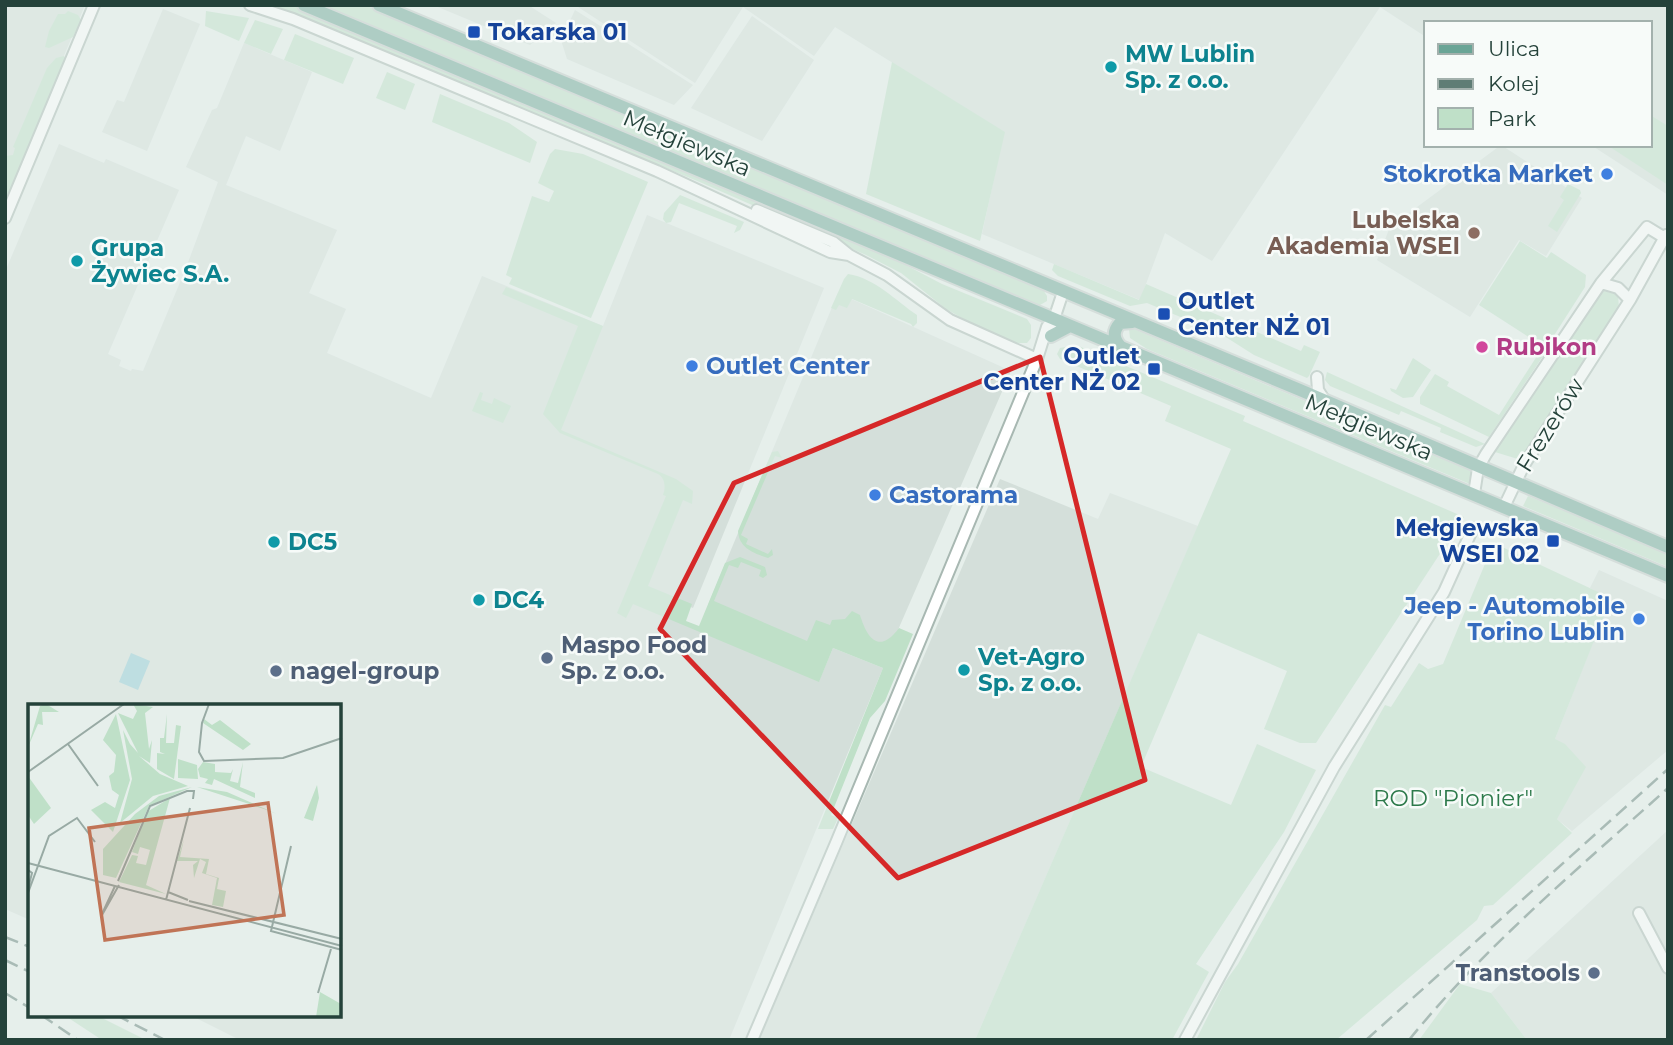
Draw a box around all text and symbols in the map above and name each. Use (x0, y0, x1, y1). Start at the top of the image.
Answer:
place label: Tokarska 01 (488, 18, 627, 46)
legend (1424, 21, 1652, 147)
marker: Tokarska 01 (466, 24, 482, 40)
text: Ulica (1488, 36, 1540, 61)
place label: MW Lublin Sp. z o.o. (1125, 40, 1255, 94)
marker: MW Lublin Sp. z o.o. (1103, 59, 1119, 75)
text: Kolej (1488, 71, 1540, 96)
street label: Mełgiewska (619, 103, 755, 183)
text: Park (1488, 106, 1536, 131)
place label: Stokrotka Market (1383, 160, 1593, 188)
marker: Stokrotka Market (1599, 166, 1615, 182)
place label: Lubelska Akademia WSEI (1266, 206, 1460, 260)
marker: Lubelska Akademia WSEI (1466, 225, 1482, 241)
place label: Grupa Żywiec S.A. (91, 234, 229, 288)
marker: Grupa Żywiec S.A. (69, 253, 85, 269)
place label: Outlet Center NŻ 01 (1178, 287, 1330, 341)
marker: Outlet Center NŻ 01 (1156, 306, 1172, 322)
place label: Rubikon (1496, 333, 1597, 361)
marker: Rubikon (1474, 339, 1490, 355)
place label: Outlet Center NŻ 02 (983, 342, 1140, 396)
place label: Outlet Center (706, 352, 870, 380)
marker: Outlet Center (684, 358, 700, 374)
marker: Outlet Center NŻ 02 (1146, 361, 1162, 377)
street label: Frezerów (1510, 372, 1590, 477)
street label: Mełgiewska (1301, 387, 1437, 467)
place label: Castorama (889, 481, 1018, 509)
marker: Castorama (867, 487, 883, 503)
place label: Mełgiewska WSEI 02 (1395, 514, 1539, 568)
place label: DC5 (288, 528, 337, 556)
marker: Mełgiewska WSEI 02 (1545, 533, 1561, 549)
marker: DC5 (266, 534, 282, 550)
place label: DC4 (493, 586, 544, 614)
marker: DC4 (471, 592, 487, 608)
place label: Jeep - Automobile Torino Lublin (1403, 592, 1625, 646)
marker: Jeep - Automobile Torino Lublin (1631, 611, 1647, 627)
place label: Maspo Food Sp. z o.o. (561, 631, 707, 685)
place label: Vet-Agro Sp. z o.o. (977, 643, 1085, 697)
marker: Maspo Food Sp. z o.o. (539, 650, 555, 666)
place label: nagel-group (290, 657, 440, 685)
marker: Vet-Agro Sp. z o.o. (956, 662, 972, 678)
marker: nagel-group (268, 663, 284, 679)
inset map (28, 704, 341, 1017)
park label: ROD "Pionier" (1373, 784, 1533, 812)
place label: Transtools (1456, 959, 1580, 987)
marker: Transtools (1586, 965, 1602, 981)

